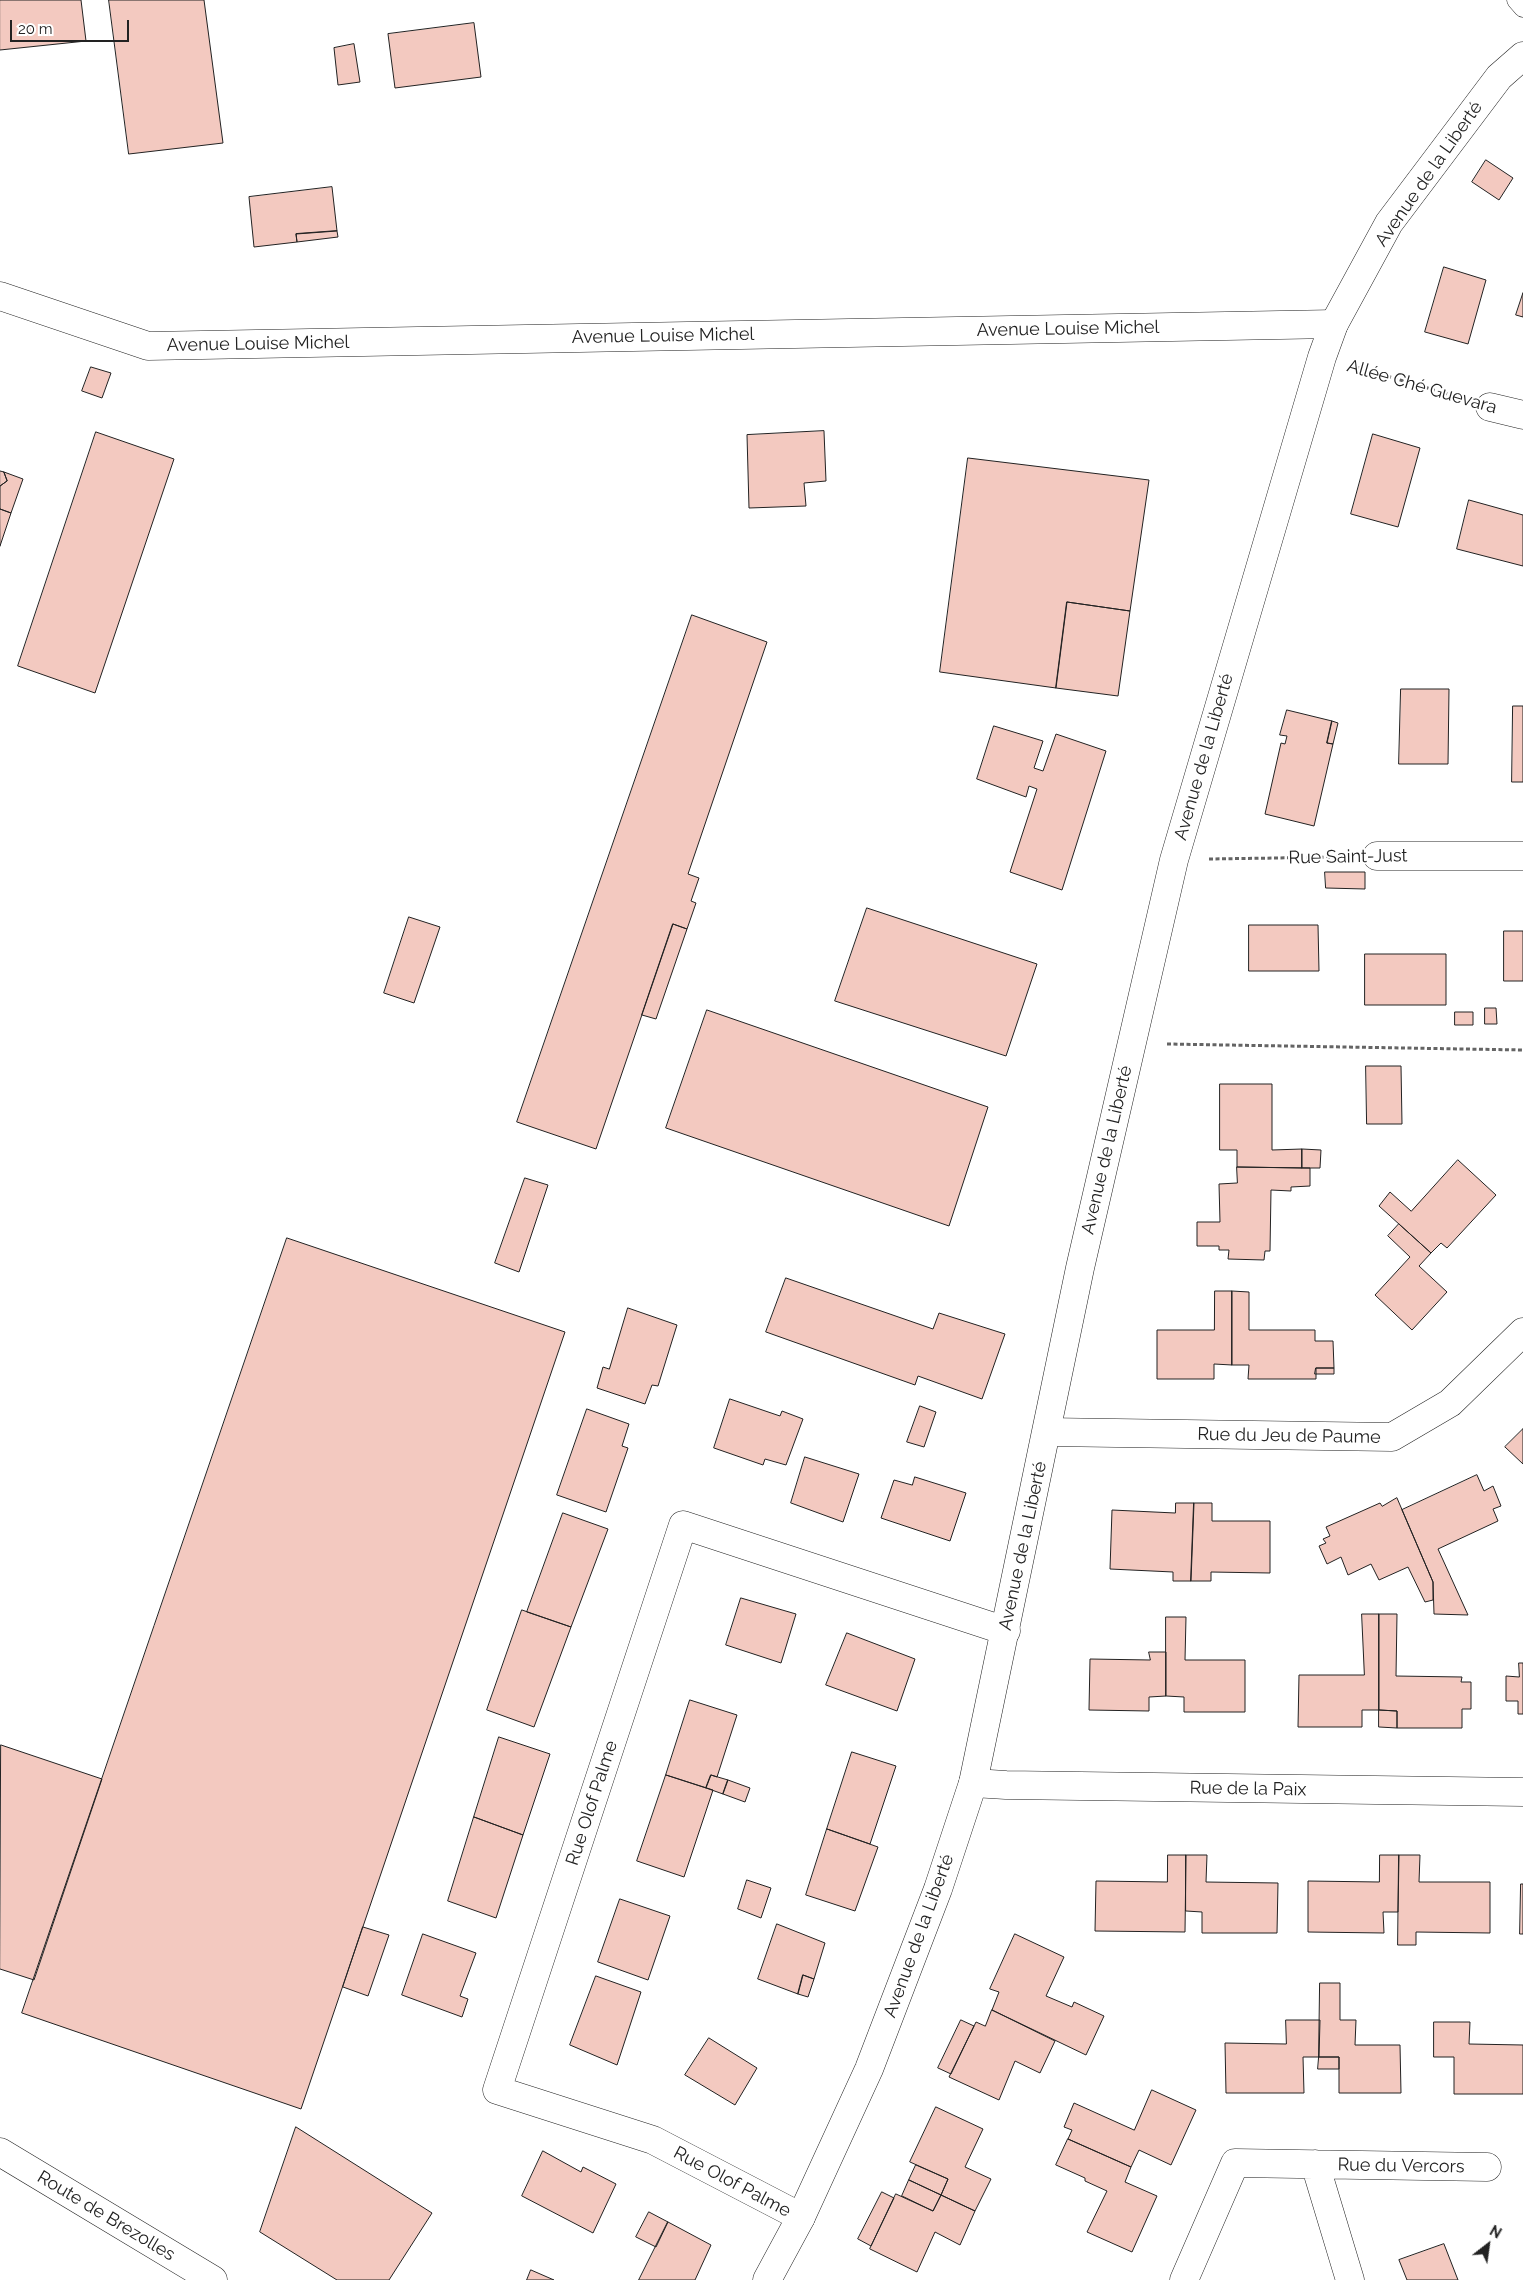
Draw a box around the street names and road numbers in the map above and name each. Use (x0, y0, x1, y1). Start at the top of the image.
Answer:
street label: Avenue de la Liberté (1371, 97, 1487, 251)
street label: Avenue Louise Michel (976, 317, 1160, 341)
street label: Avenue Louise Michel (571, 324, 755, 348)
street label: Avenue Louise Michel (166, 332, 350, 356)
street label: Allée Ché Guevara (1345, 355, 1499, 419)
street label: Avenue de la Liberté (1170, 671, 1238, 843)
street label: Rue Saint-Just (1288, 845, 1408, 869)
street label: Avenue de la Liberté (1077, 1064, 1137, 1236)
street label: Rue du Jeu de Paume (1197, 1424, 1381, 1448)
street label: Avenue de la Liberté (995, 1460, 1051, 1632)
street label: Rue Olof Palme (562, 1738, 622, 1868)
street label: Rue de la Paix (1189, 1777, 1307, 1801)
street label: Avenue de la Liberté (879, 1851, 959, 2021)
street label: Rue Olof Palme (670, 2142, 794, 2222)
street label: Rue du Vercors (1337, 2154, 1465, 2178)
street label: Route de Brezolles (33, 2166, 179, 2266)

